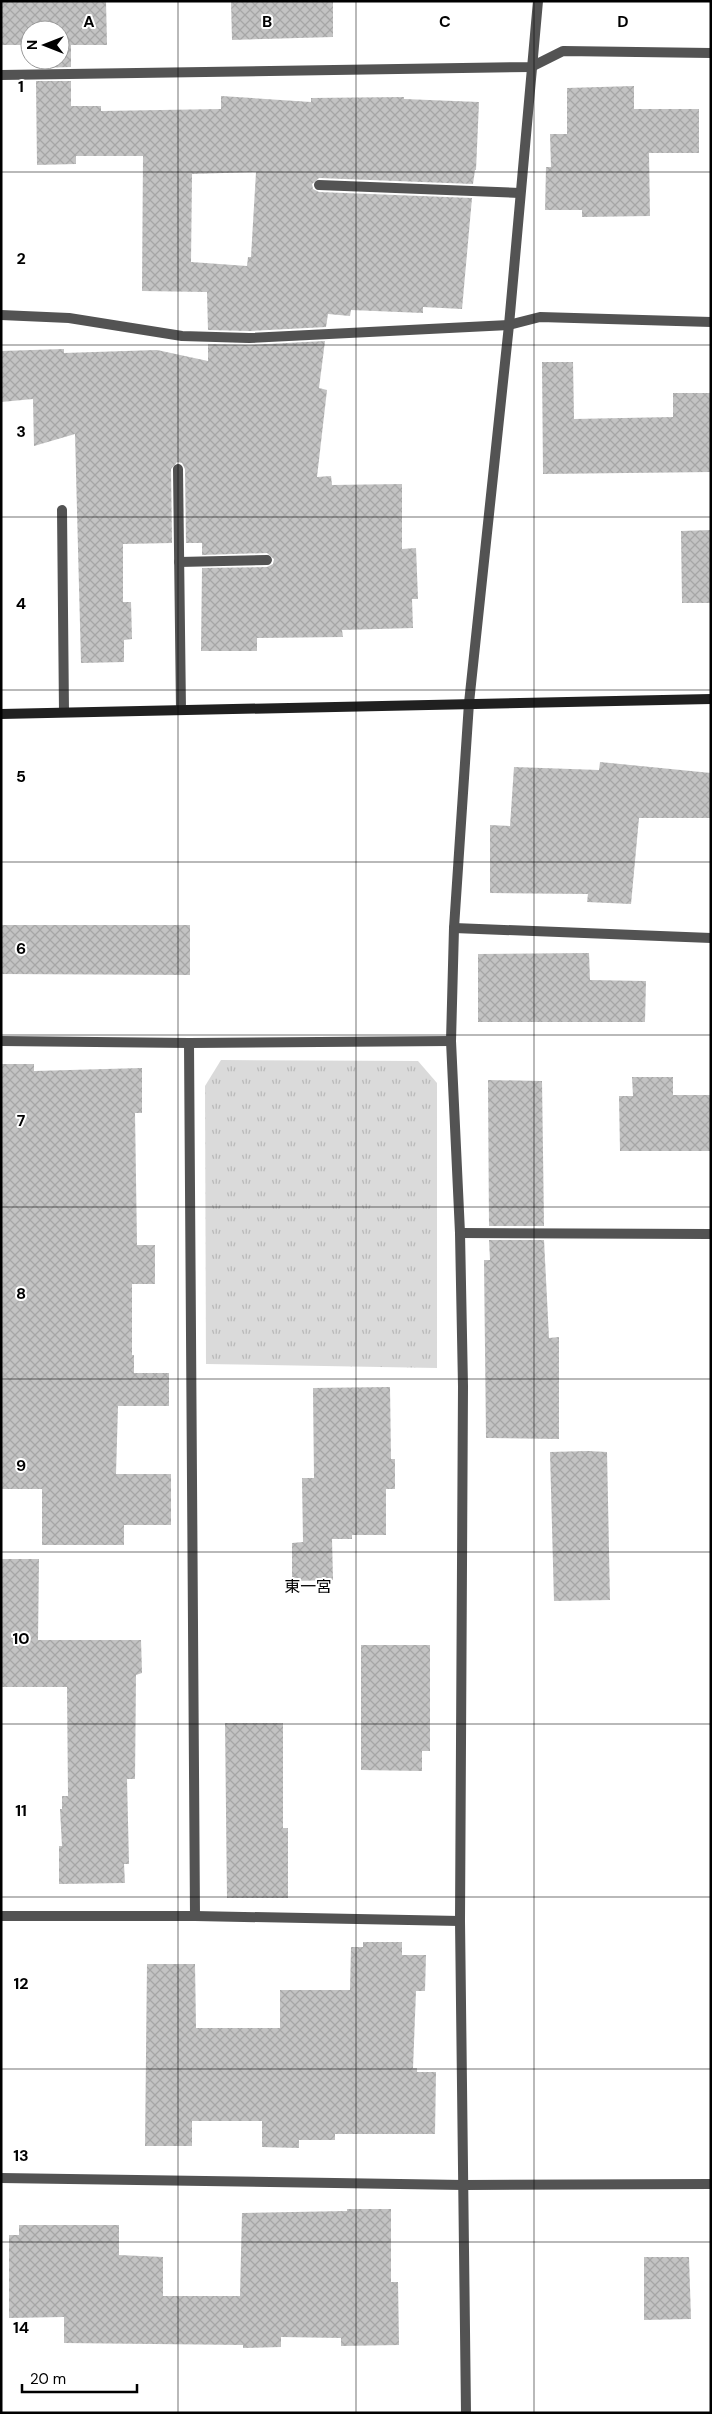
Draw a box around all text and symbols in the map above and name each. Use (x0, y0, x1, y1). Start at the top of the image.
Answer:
text: A (83, 11, 95, 32)
text: B (262, 11, 272, 32)
text: C (439, 11, 451, 32)
text: D (617, 11, 629, 32)
north arrow (20, 20, 70, 70)
text: N (23, 40, 41, 50)
text: 1 (18, 76, 24, 97)
text: 2 (16, 248, 26, 269)
text: 3 (16, 421, 26, 442)
text: 4 (16, 593, 26, 614)
text: 5 (16, 766, 26, 787)
text: 6 (16, 938, 26, 959)
text: 7 (17, 1110, 26, 1131)
text: 8 (16, 1283, 26, 1304)
text: 9 (16, 1455, 26, 1476)
district label: 東一宮 (284, 1576, 332, 1597)
text: 10 (12, 1628, 30, 1649)
text: 11 (15, 1800, 27, 1821)
text: 12 (13, 1973, 29, 1994)
text: 13 (13, 2145, 29, 2166)
text: 14 (13, 2317, 29, 2338)
scale bar (22, 2362, 138, 2394)
text: 20 m (30, 2369, 66, 2389)

